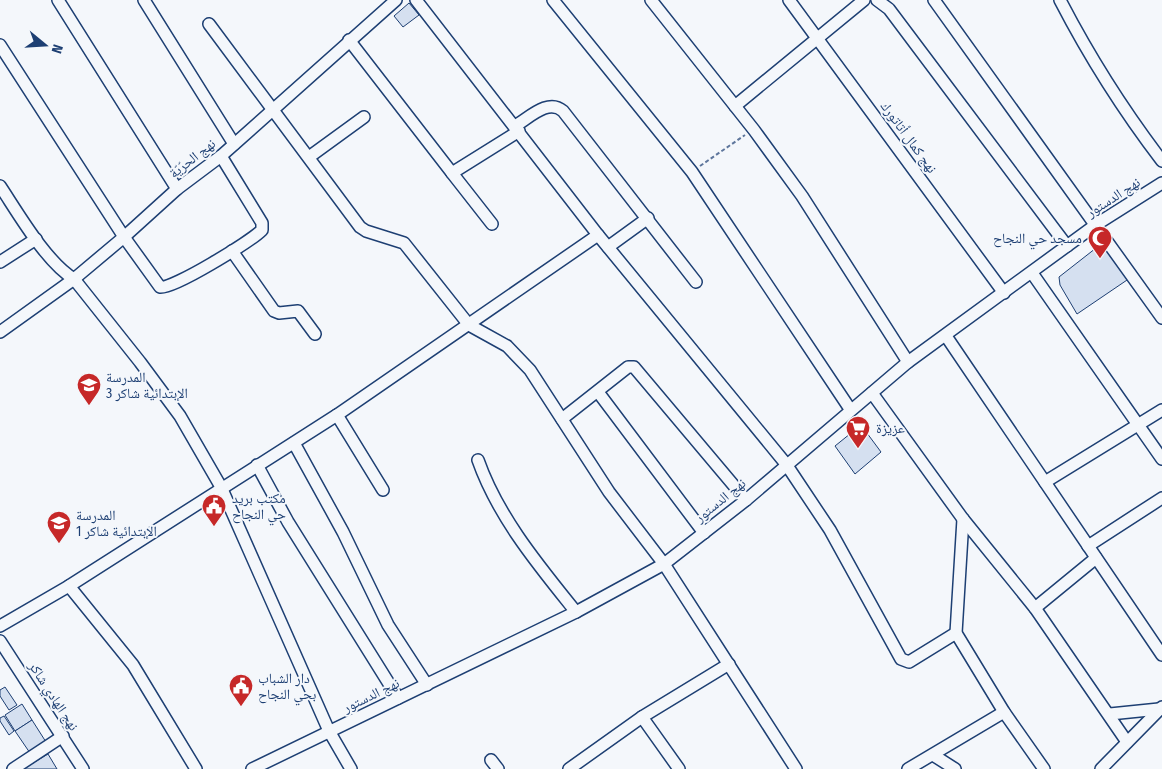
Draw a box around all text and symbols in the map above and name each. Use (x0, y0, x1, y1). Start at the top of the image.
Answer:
north arrow (20, 20, 70, 70)
text: N (48, 42, 66, 55)
street label: نهج كمال أتاتورك (876, 98, 940, 177)
street label: نهج الحرّيّة (166, 135, 220, 183)
street label: نهج الدستور (1082, 174, 1144, 223)
mosque icon: مسجد حي النجاح (1087, 225, 1113, 259)
place label: مسجد حي النجاح (993, 230, 1082, 250)
place label: المدرسة الإبتدائية شاكر 3 (106, 369, 188, 402)
school or university icon: المدرسة الإبتدائية شاكر 3 (76, 372, 102, 406)
supermarket icon: عزيزة (845, 415, 871, 449)
place label: عزيزة (876, 420, 905, 437)
street label: نهج الدستور (691, 475, 750, 528)
place label: مكتب بريد حي النجاح (232, 490, 286, 526)
public building icon: مكتب بريد حي النجاح (201, 493, 227, 527)
place label: المدرسة الإبتدائية شاكر 1 (76, 507, 157, 540)
school or university icon: المدرسة الإبتدائية شاكر 1 (46, 510, 72, 544)
street label: نهج الهادي شاكر (22, 658, 82, 736)
place label: دار الشباب بحي النجاح (258, 670, 316, 706)
public building icon: دار الشباب بحي النجاح (228, 673, 254, 707)
street label: نهج الدستور (339, 674, 403, 718)

